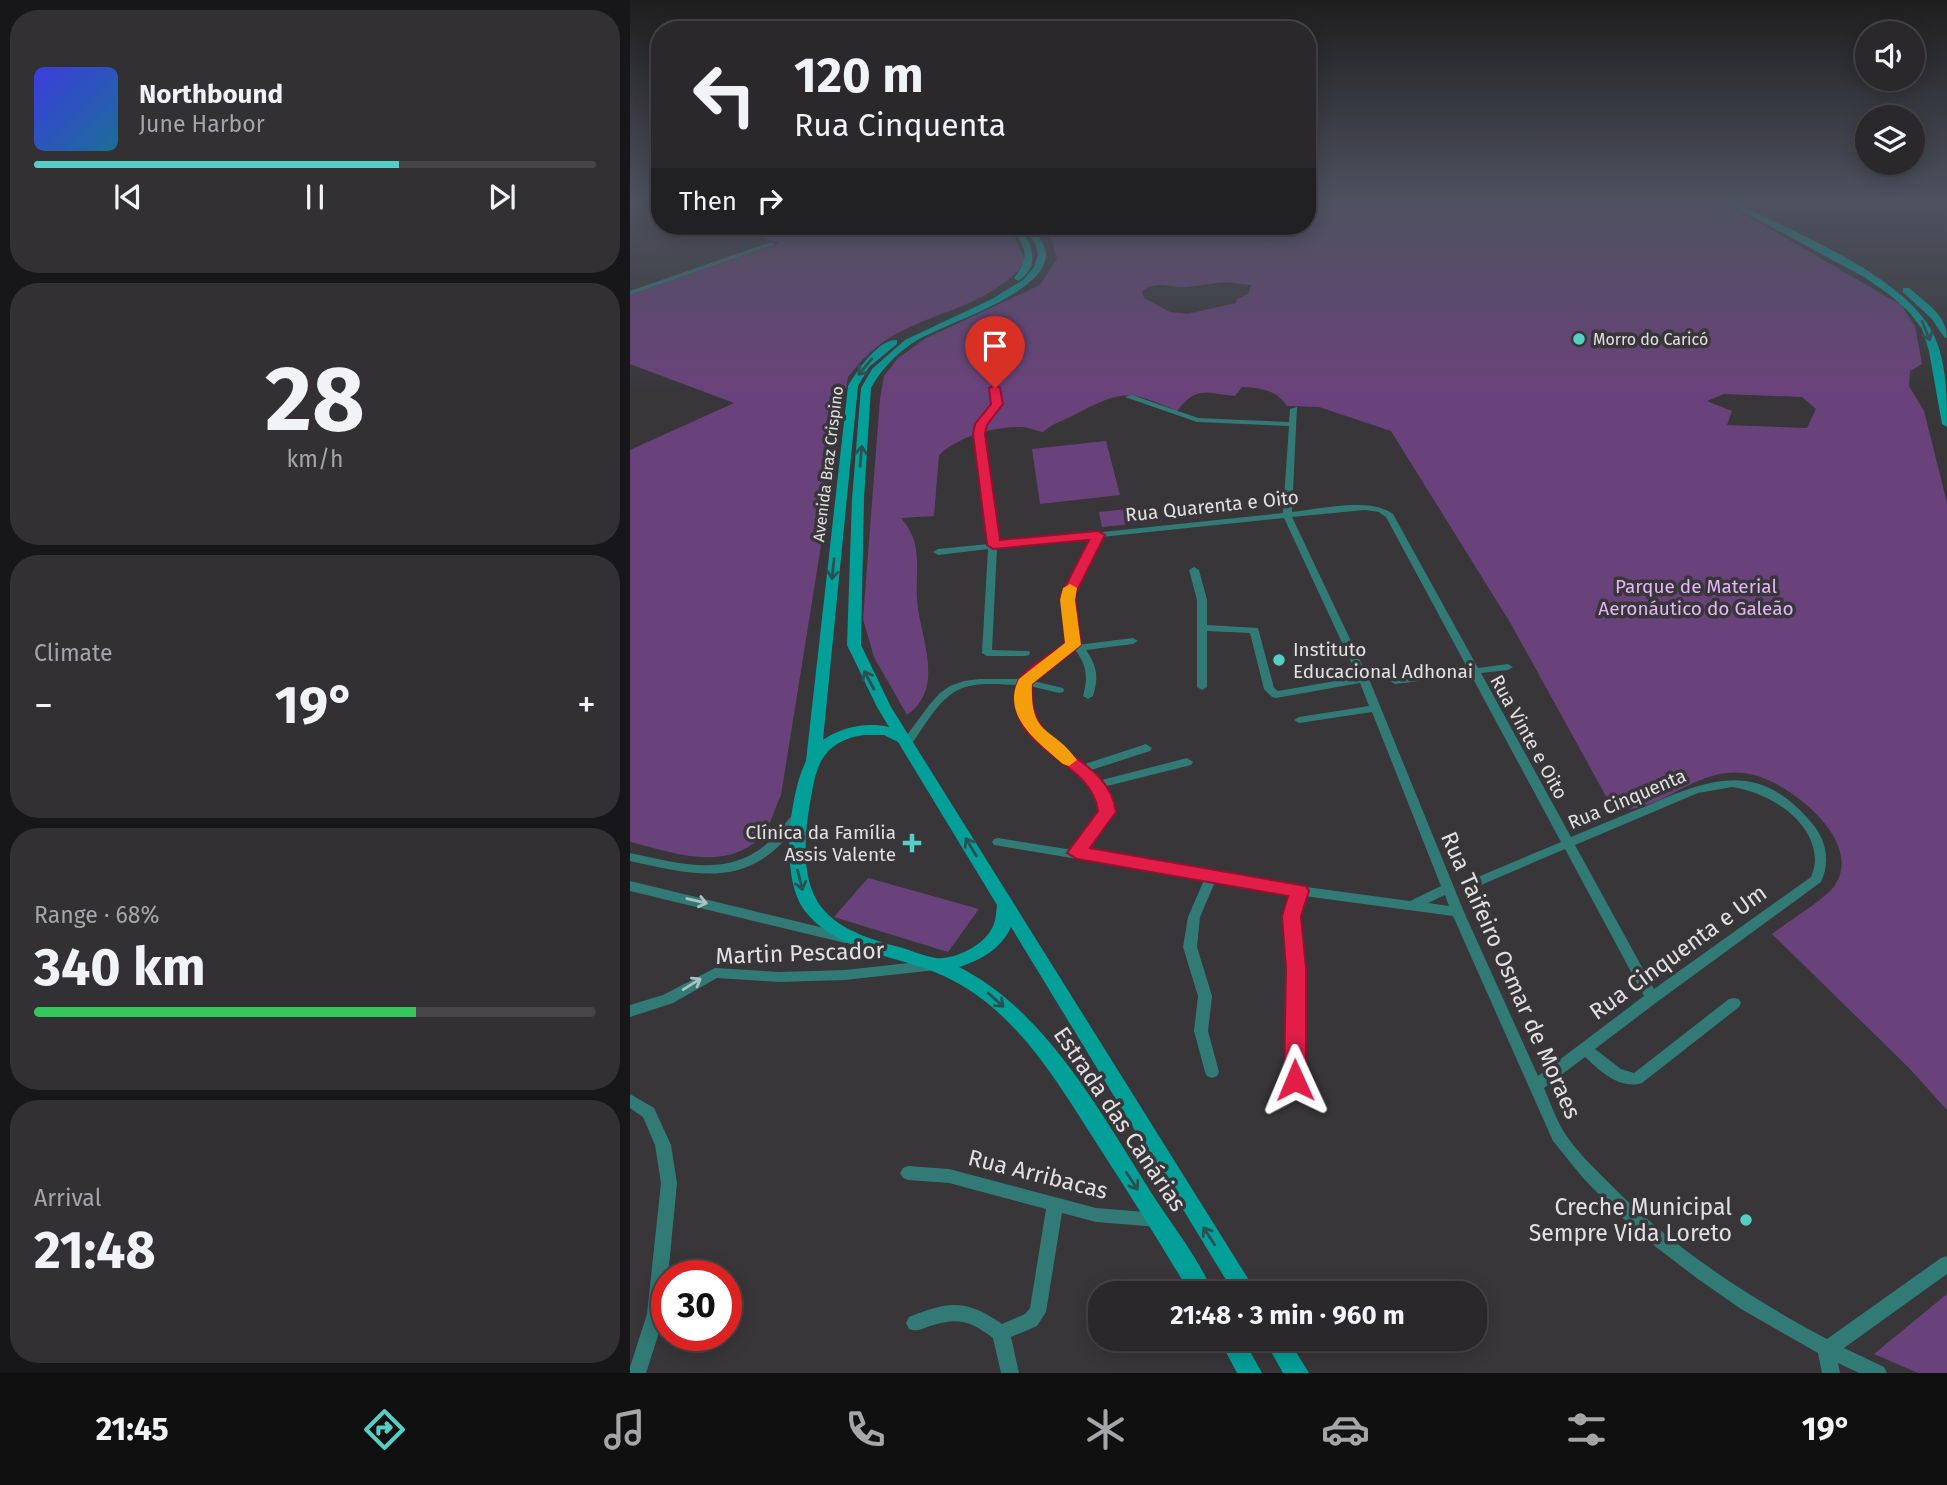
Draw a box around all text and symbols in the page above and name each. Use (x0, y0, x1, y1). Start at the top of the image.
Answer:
map controls (1855, 21, 1925, 175)
button: sound (1855, 21, 1925, 91)
text: 120 m (794, 46, 924, 105)
icon: left (679, 49, 770, 140)
text: Northbound (139, 79, 283, 110)
button: layers (1855, 105, 1925, 175)
text: Rua Cinquenta (794, 106, 1006, 144)
text: June Harbor (139, 110, 265, 138)
icon: previous (109, 178, 147, 216)
icon: pause (296, 178, 334, 216)
icon: next (483, 178, 521, 216)
icon: right (751, 182, 789, 220)
text: Then (679, 186, 737, 217)
pin (965, 316, 1025, 388)
one-way arrow (1920, 320, 1933, 342)
icon: arrive (976, 327, 1014, 365)
place label: Morro do Caricó (1593, 330, 1708, 349)
marker: Morro do Caricó (1571, 331, 1587, 347)
text: 28 (265, 345, 365, 454)
one-way arrow (857, 357, 873, 375)
street label: Avenida Braz Crispino (809, 385, 847, 543)
text: km/h (287, 445, 343, 473)
one-way arrow (855, 445, 868, 467)
street label: Rua Quarenta e Oito (1124, 485, 1300, 527)
one-way arrow (826, 558, 839, 580)
park label: Parque de Material Aeronáutico do Galeão (1598, 575, 1794, 620)
place label: Instituto Educacional Adhonai (1293, 638, 1473, 683)
text: Climate (34, 639, 113, 667)
marker: Instituto Educacional Adhonai (1271, 652, 1287, 668)
one-way arrow (862, 670, 876, 690)
street label: Rua Vinte e Oito (1485, 671, 1573, 803)
text: 19° (275, 674, 355, 737)
text: − (34, 682, 53, 728)
text: + (577, 682, 596, 728)
street label: Rua Cinquenta (1565, 764, 1689, 834)
place label: Clínica da Família Assis Valente (746, 821, 896, 866)
street label: Rua Taifeiro Osmar de Moraes (1435, 827, 1587, 1123)
marker: Clínica da Família Assis Valente (902, 833, 922, 853)
one-way arrow (964, 837, 978, 857)
one-way arrow (794, 868, 807, 891)
street label: Rua Cinquenta e Um (1584, 878, 1772, 1026)
one-way arrow (685, 895, 708, 908)
text: Range · 68% (34, 901, 159, 929)
text: 340 km (34, 936, 206, 999)
street label: Martin Pescador (715, 936, 885, 970)
one-way arrow (681, 976, 701, 990)
one-way arrow (986, 992, 1004, 1008)
street label: Estrada das Canárias (1048, 1021, 1192, 1217)
position arrow (1258, 1043, 1332, 1117)
street label: Rua Arribacas (965, 1143, 1111, 1205)
one-way arrow (1125, 1171, 1139, 1190)
text: Arrival (34, 1184, 101, 1212)
place label: Creche Municipal Sempre Vida Loreto (1529, 1193, 1732, 1247)
marker: Creche Municipal Sempre Vida Loreto (1738, 1212, 1754, 1228)
text: 21:48 (34, 1219, 156, 1282)
one-way arrow (1201, 1227, 1216, 1246)
speed limit sign: 30 (651, 1260, 742, 1351)
text: 21:48 · 3 min · 960 m (1170, 1300, 1405, 1331)
icon: directions (360, 1405, 409, 1454)
icon: music (600, 1405, 649, 1454)
icon: phone (841, 1405, 890, 1454)
icon: climate (1081, 1405, 1130, 1454)
icon: car (1321, 1405, 1370, 1454)
icon: filters (1562, 1405, 1611, 1454)
text: 21:45 (96, 1410, 169, 1448)
text: 19° (1802, 1410, 1851, 1448)

